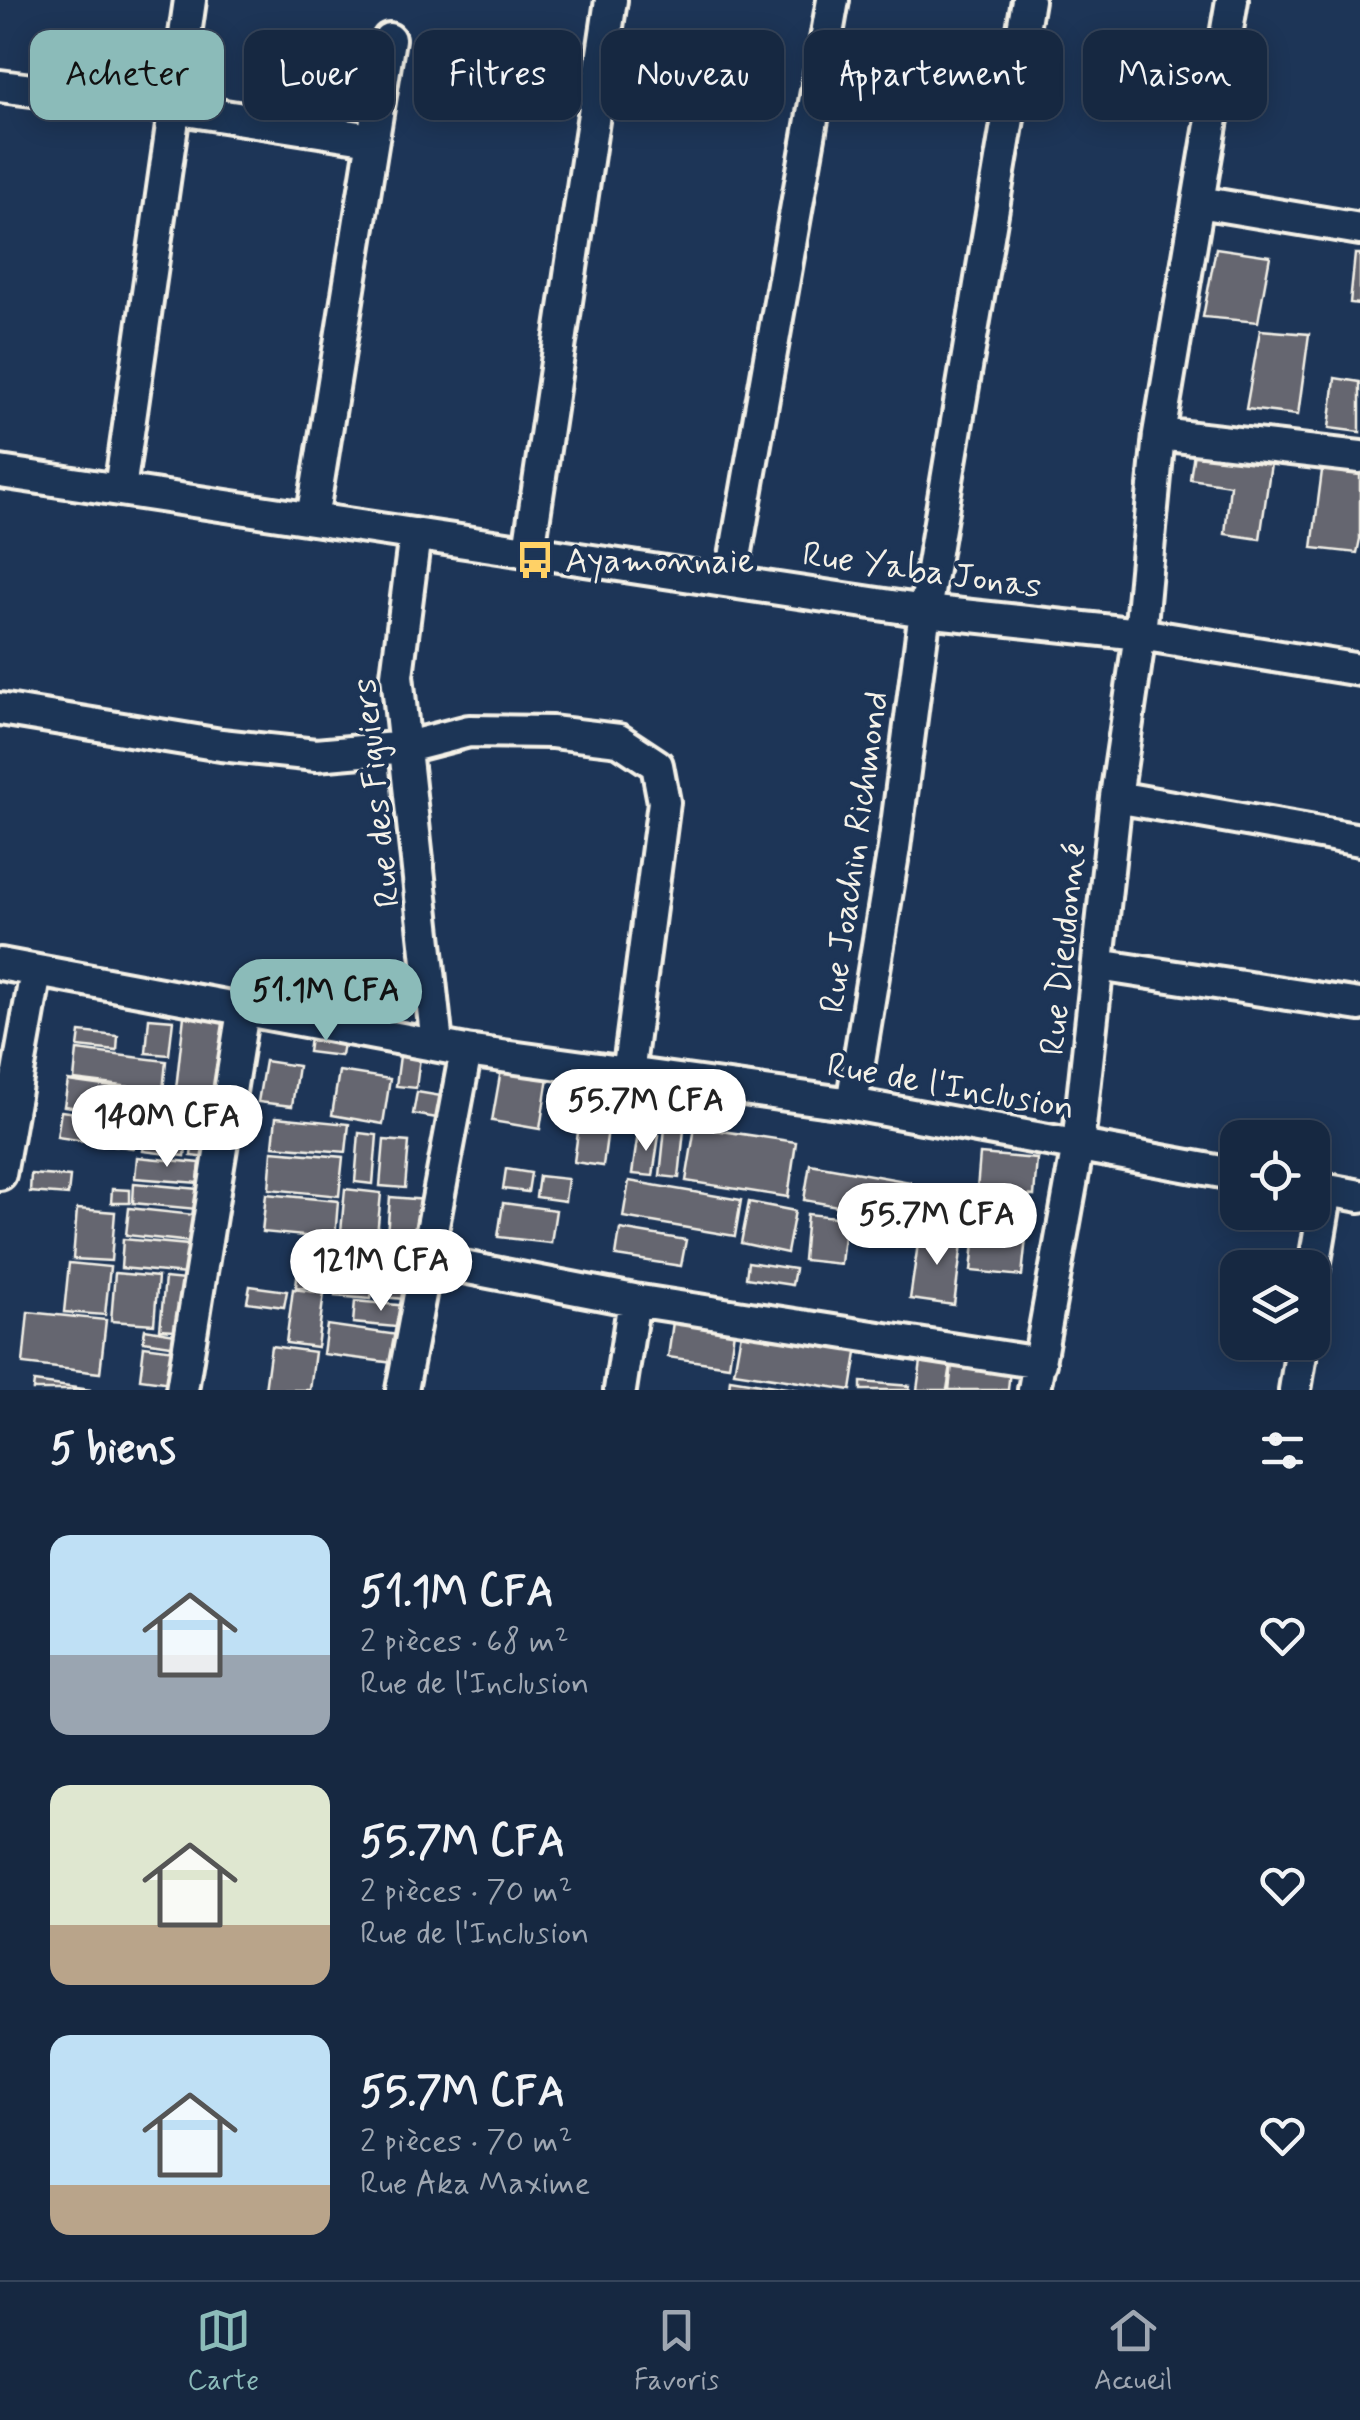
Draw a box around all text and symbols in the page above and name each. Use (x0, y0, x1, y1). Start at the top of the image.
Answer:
chip: Acheter (30, 30, 224, 120)
chip: Louer (244, 30, 394, 120)
chip: Filtres (414, 30, 581, 120)
chip: Nouveau (601, 30, 784, 120)
chip: Appartement (804, 30, 1063, 120)
chip: Maison (1083, 30, 1267, 120)
street label: Rue Yaba Jonas (799, 531, 1044, 611)
bus stop icon: Ayamonnaie (514, 539, 556, 581)
place label: Ayamonnaie (565, 539, 754, 585)
street label: Rue des Figuiers (342, 676, 412, 910)
street label: Rue Joachin Richmond (810, 688, 900, 1016)
street label: Rue Dieudonné (1030, 841, 1098, 1058)
pin: 51.1M CFA (212, 959, 440, 1044)
text: 51.1M CFA (252, 970, 400, 1012)
street label: Rue de l'Inclusion (823, 1043, 1078, 1131)
pin: 55.7M CFA (532, 1069, 760, 1154)
text: 55.7M CFA (568, 1080, 724, 1122)
pin: 140M CFA (64, 1085, 270, 1170)
text: 140M CFA (94, 1096, 240, 1138)
map controls (1220, 1120, 1330, 1360)
button: locate (1220, 1120, 1330, 1230)
pin: 55.7M CFA (823, 1183, 1051, 1268)
text: 55.7M CFA (859, 1194, 1015, 1236)
pin: 121M CFA (278, 1229, 484, 1314)
text: 121M CFA (312, 1240, 450, 1282)
button: layers (1220, 1250, 1330, 1360)
text: 5 biens (50, 1423, 176, 1478)
icon: filters (1255, 1423, 1310, 1478)
text: 51.1M CFA (360, 1566, 554, 1621)
icon: home (130, 1575, 250, 1695)
icon: heart (1255, 1608, 1310, 1663)
text: 2 pièces · 68 m² (360, 1621, 569, 1663)
text: Rue de l'Inclusion (360, 1663, 589, 1705)
text: 55.7M CFA (360, 1816, 565, 1871)
icon: home (130, 1825, 250, 1945)
icon: heart (1255, 1858, 1310, 1913)
text: 2 pièces · 70 m² (360, 1871, 572, 1913)
text: Rue de l'Inclusion (360, 1913, 589, 1955)
text: 55.7M CFA (360, 2066, 565, 2121)
icon: home (130, 2075, 250, 2195)
icon: heart (1255, 2108, 1310, 2163)
text: 2 pièces · 70 m² (360, 2121, 572, 2163)
text: Rue Aka Maxime (360, 2163, 590, 2205)
tab: Carte (187, 2303, 259, 2400)
tab: Favoris (634, 2303, 719, 2400)
tab: Accueil (1094, 2303, 1173, 2400)

